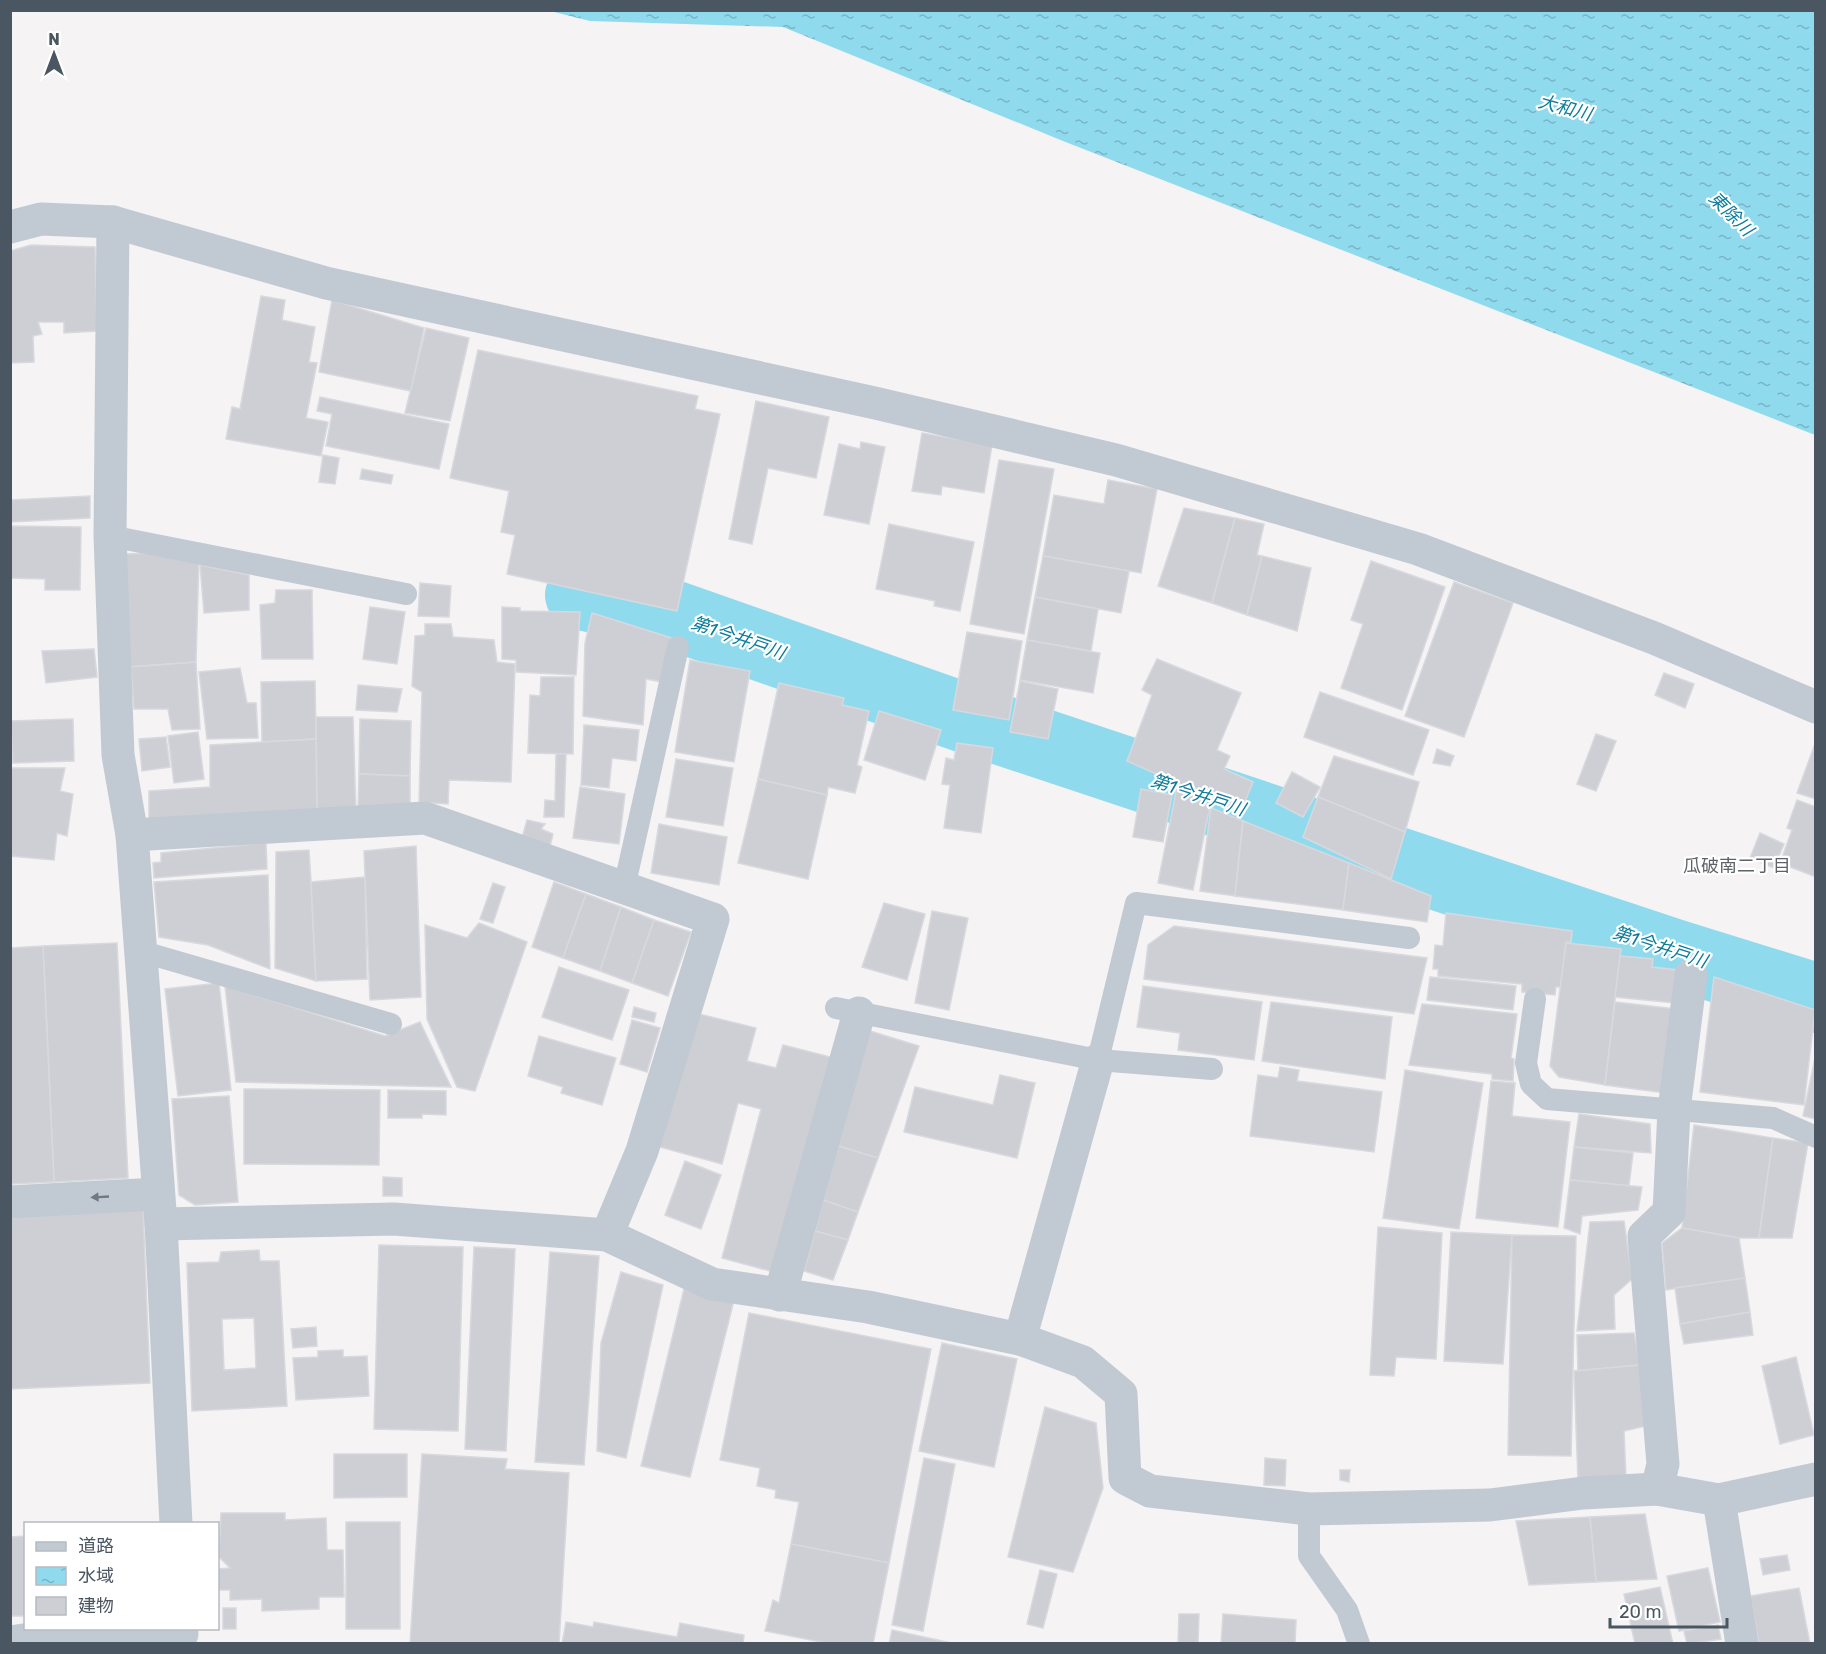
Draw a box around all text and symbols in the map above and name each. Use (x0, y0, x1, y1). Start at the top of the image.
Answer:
north arrow (24, 24, 84, 84)
text: N (48, 30, 60, 49)
water label: 大和川 (1536, 90, 1596, 126)
water label: 東除川 (1704, 187, 1759, 242)
water label: 第1今井戸川 (688, 612, 790, 665)
water label: 第1今井戸川 (1148, 769, 1250, 821)
district label: 瓜破南二丁目 (1683, 855, 1791, 877)
water label: 第1今井戸川 (1610, 921, 1712, 973)
one-way arrow (90, 1193, 109, 1202)
legend (24, 1522, 219, 1630)
text: 道路 (78, 1535, 114, 1557)
text: 水域 (78, 1565, 114, 1587)
scale bar (1610, 1591, 1727, 1629)
text: 建物 (78, 1595, 114, 1617)
text: 20 m (1619, 1601, 1661, 1623)

